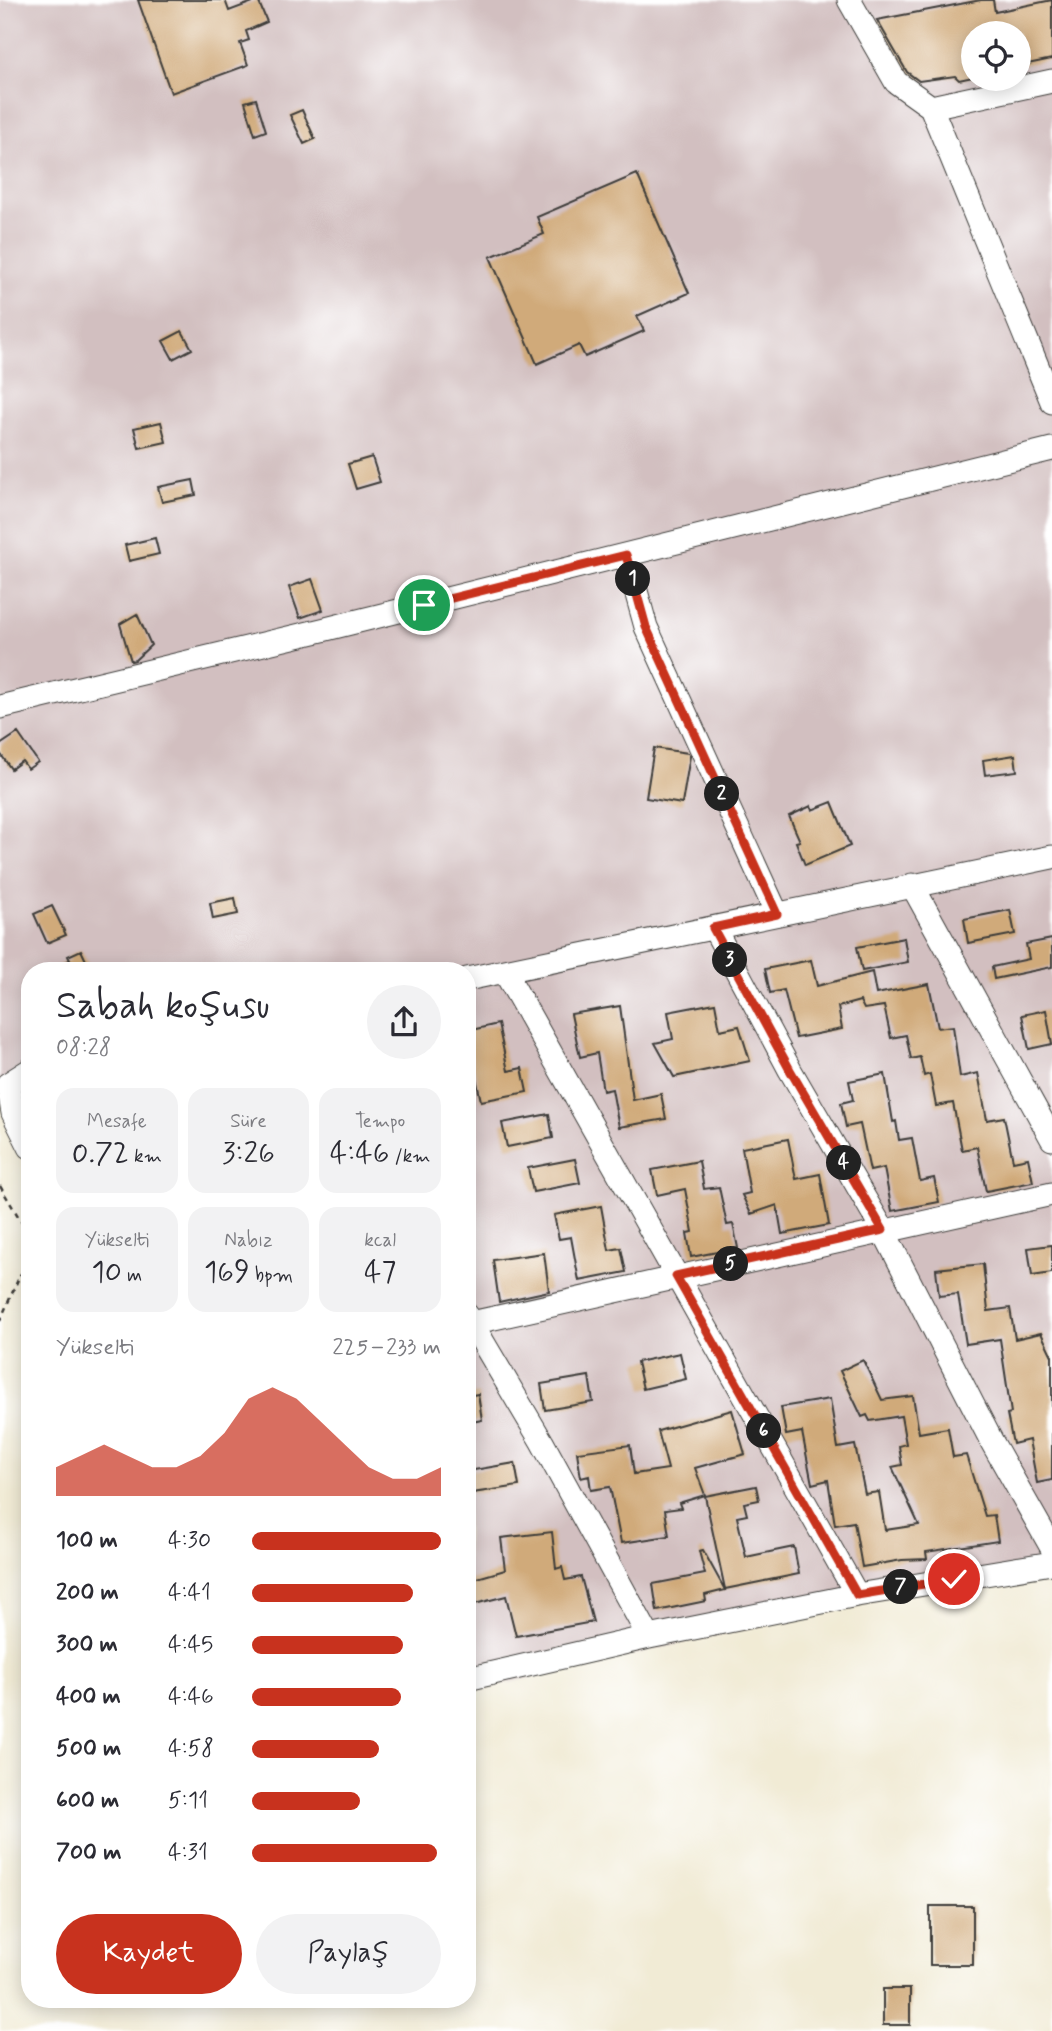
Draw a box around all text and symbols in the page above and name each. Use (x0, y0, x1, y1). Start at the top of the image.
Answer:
map controls (961, 21, 1031, 91)
button: locate (961, 21, 1031, 91)
pin: 1 (616, 562, 650, 596)
text: 1 (628, 566, 637, 591)
pin (394, 575, 454, 635)
icon: arrive (405, 586, 443, 624)
pin: 2 (704, 776, 740, 812)
text: 2 (717, 781, 726, 806)
pin: 3 (712, 942, 748, 978)
text: 3 (725, 947, 734, 972)
text: Sabah koşusu (56, 982, 270, 1031)
button: share (367, 985, 441, 1059)
text: 08:28 (56, 1033, 111, 1063)
text: Mesafe (87, 1109, 147, 1134)
text: Süre (230, 1109, 267, 1134)
text: Tempo (355, 1109, 405, 1134)
text: 0.72 (72, 1134, 129, 1173)
text: 3:26 (222, 1134, 275, 1173)
text: 4:46 (330, 1134, 389, 1173)
text: km (129, 1144, 162, 1169)
text: /km (389, 1144, 430, 1169)
pin: 4 (826, 1146, 862, 1180)
text: 4 (838, 1150, 849, 1175)
text: Yükselti (85, 1228, 149, 1253)
text: Nabız (224, 1228, 273, 1253)
text: kcal (364, 1228, 396, 1253)
pin: 5 (714, 1246, 748, 1282)
text: 5 (725, 1251, 736, 1276)
text: 10 (91, 1253, 122, 1292)
text: 169 (204, 1253, 250, 1292)
text: 47 (364, 1253, 396, 1292)
text: m (122, 1263, 142, 1288)
text: bpm (250, 1263, 293, 1288)
text: Yükselti (56, 1333, 134, 1363)
text: 225–233 m (332, 1333, 441, 1363)
pin: 6 (746, 1414, 782, 1448)
text: 6 (759, 1418, 768, 1443)
text: 100 m (56, 1526, 118, 1556)
text: 4:30 (168, 1526, 211, 1556)
pin (924, 1549, 984, 1609)
icon: check (935, 1560, 973, 1598)
pin: 7 (884, 1570, 918, 1604)
text: 7 (895, 1574, 906, 1599)
text: 200 m (56, 1578, 119, 1608)
text: 4:41 (168, 1578, 211, 1608)
text: 300 m (56, 1630, 118, 1660)
text: 4:45 (168, 1630, 213, 1660)
text: 400 m (56, 1682, 121, 1712)
text: 4:46 (168, 1682, 214, 1712)
text: 500 m (56, 1734, 121, 1764)
text: 4:58 (168, 1734, 214, 1764)
text: 600 m (56, 1786, 119, 1816)
text: 5:11 (168, 1786, 208, 1816)
text: 700 m (56, 1838, 121, 1868)
text: 4:31 (168, 1838, 208, 1868)
button: Kaydet (56, 1914, 242, 1994)
button: Paylaş (256, 1914, 441, 1994)

